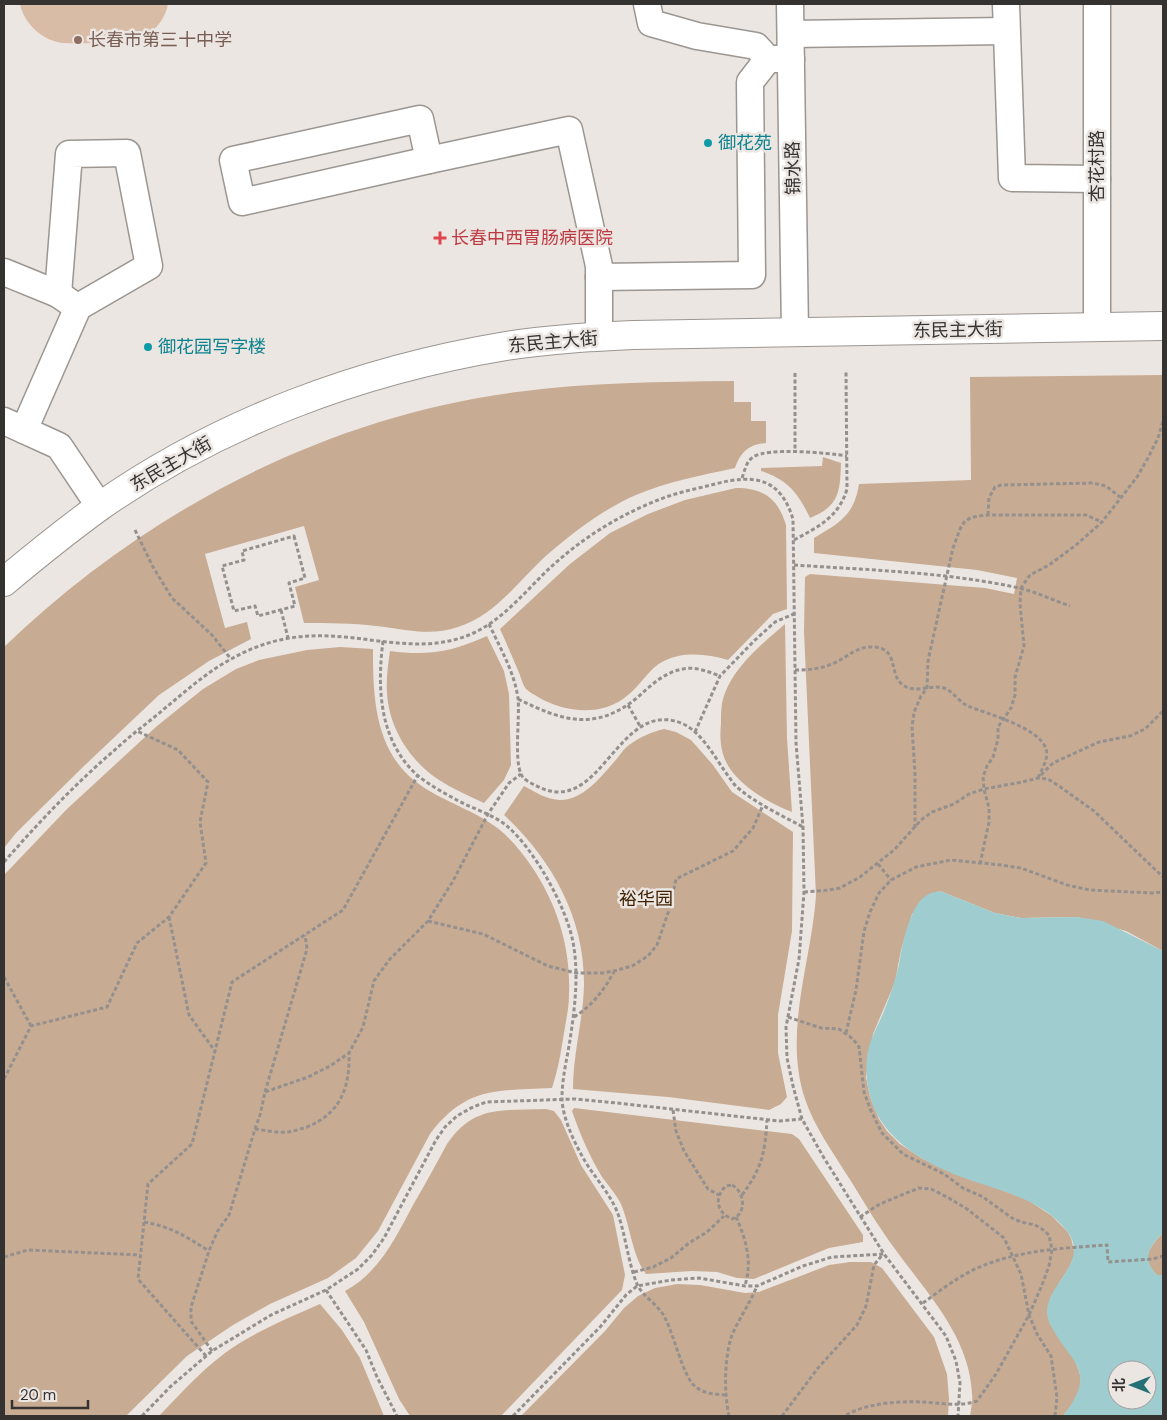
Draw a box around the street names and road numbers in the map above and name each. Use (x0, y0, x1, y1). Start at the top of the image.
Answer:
street label: 杏花村路 (1085, 130, 1109, 202)
street label: 锦水路 (781, 141, 805, 195)
street label: 东民主大街 (913, 317, 1003, 343)
street label: 东民主大街 (507, 326, 599, 358)
street label: 东民主大街 (126, 431, 216, 497)

